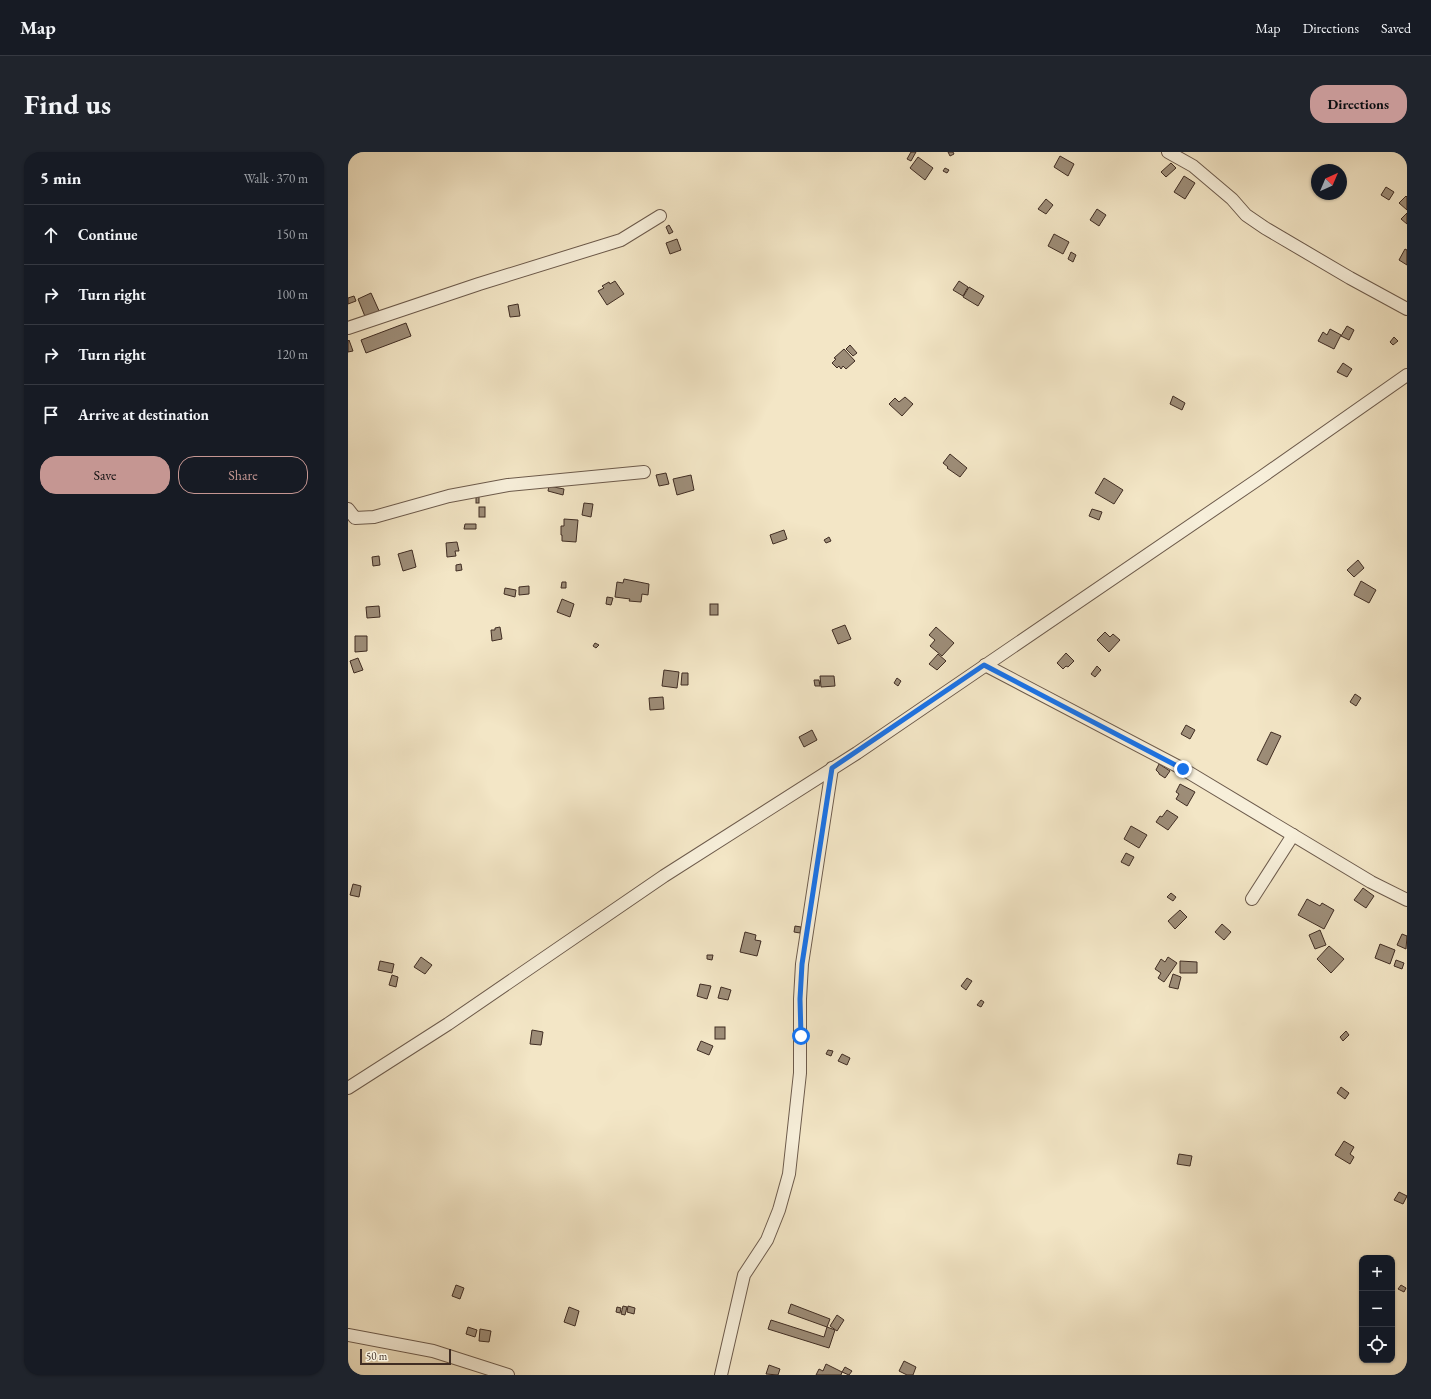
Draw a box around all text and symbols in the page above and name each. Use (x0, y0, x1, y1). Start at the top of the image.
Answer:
text: Map (20, 15, 56, 40)
text: Map (1255, 19, 1281, 37)
text: Directions (1303, 19, 1359, 37)
text: Saved (1381, 19, 1411, 37)
button: Directions (1310, 85, 1407, 123)
text: Find us (24, 86, 111, 122)
north arrow (1311, 164, 1347, 200)
text: 5 min (40, 167, 81, 189)
text: Walk · 370 m (244, 170, 308, 187)
icon: ahead (40, 224, 62, 246)
text: Continue (78, 225, 138, 244)
text: 150 m (277, 226, 308, 243)
icon: right (40, 284, 62, 306)
text: Turn right (78, 285, 146, 304)
text: 100 m (277, 286, 308, 303)
icon: right (40, 344, 62, 366)
text: Turn right (78, 345, 146, 364)
text: 120 m (277, 346, 308, 363)
icon: arrive (40, 404, 62, 426)
text: Arrive at destination (78, 405, 209, 424)
button: Save (40, 456, 170, 494)
button: Share (178, 456, 308, 494)
route end (1174, 760, 1192, 778)
route start (792, 1027, 810, 1045)
map controls (1359, 1255, 1395, 1363)
button: + (1359, 1255, 1395, 1291)
button: − (1359, 1291, 1395, 1327)
button: locate (1359, 1327, 1395, 1363)
scale bar (360, 1347, 451, 1366)
text: 50 m (366, 1349, 387, 1363)

